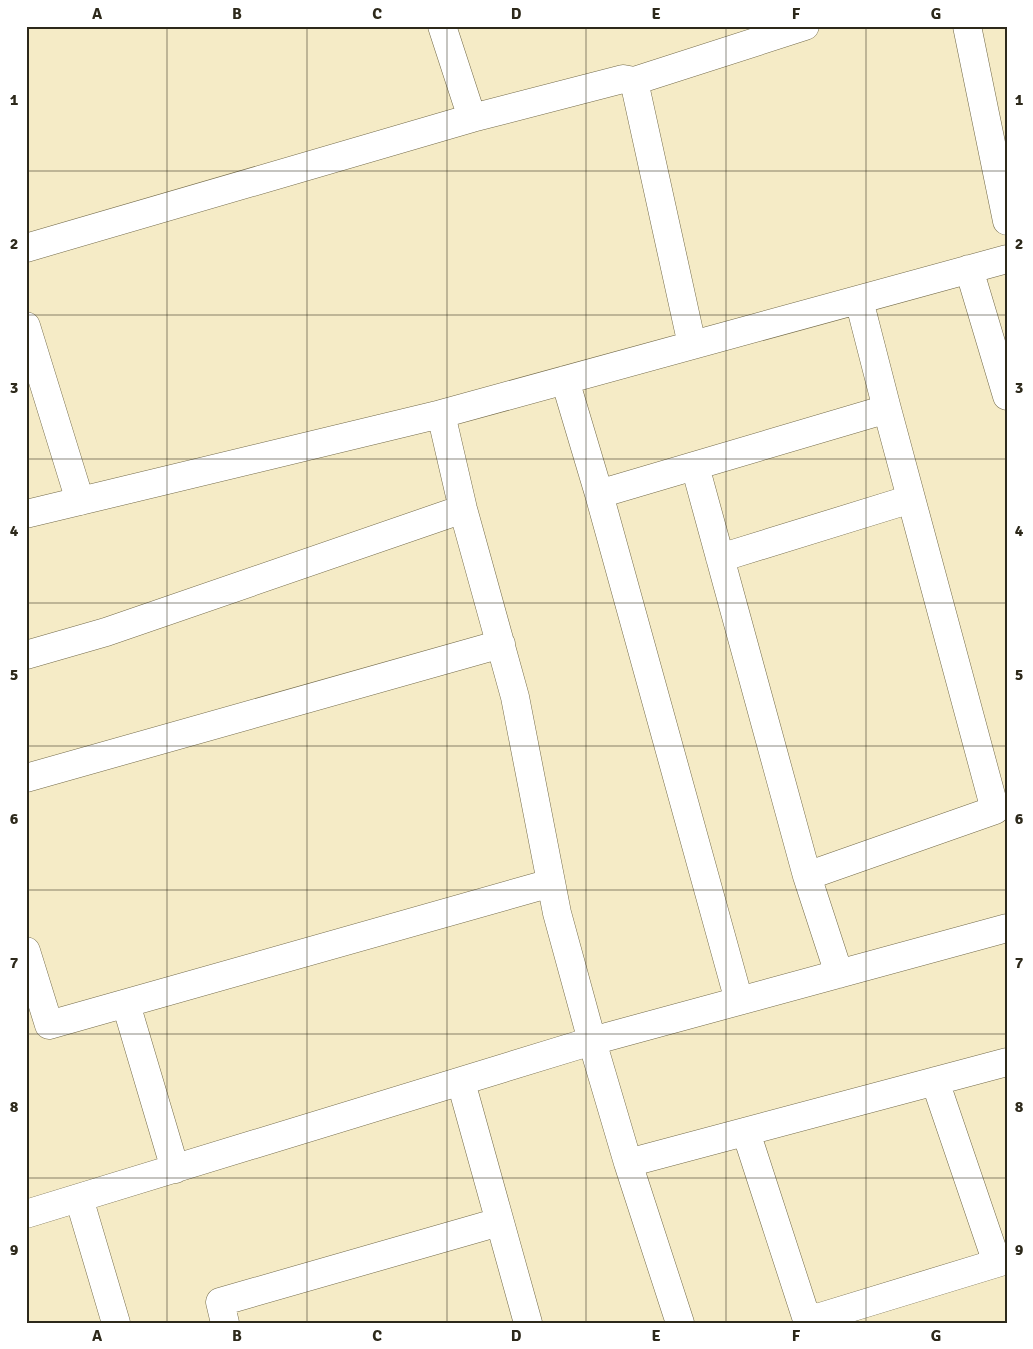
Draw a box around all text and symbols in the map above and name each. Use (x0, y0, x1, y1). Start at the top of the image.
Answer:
text: A (92, 4, 103, 24)
text: B (232, 4, 242, 24)
text: C (372, 4, 382, 24)
text: D (511, 4, 522, 24)
text: E (651, 4, 661, 24)
text: F (792, 4, 801, 24)
text: G (931, 4, 941, 24)
text: 1 (10, 90, 19, 110)
text: 1 (1015, 90, 1024, 110)
text: 2 (10, 234, 18, 254)
text: 2 (1015, 234, 1023, 254)
text: 3 (10, 378, 18, 398)
text: 3 (1015, 378, 1023, 398)
text: 4 (10, 521, 19, 541)
text: 4 (1015, 521, 1024, 541)
text: 5 (10, 665, 18, 685)
text: 5 (1015, 665, 1023, 685)
text: 6 (10, 809, 19, 829)
text: 6 (1015, 809, 1024, 829)
text: 7 (10, 953, 19, 973)
text: 7 (1015, 953, 1024, 973)
text: 8 (10, 1097, 19, 1117)
text: 8 (1015, 1097, 1024, 1117)
text: 9 (10, 1240, 19, 1260)
text: 9 (1015, 1240, 1024, 1260)
text: A (92, 1326, 103, 1346)
text: B (232, 1326, 242, 1346)
text: C (372, 1326, 382, 1346)
text: D (511, 1326, 522, 1346)
text: E (651, 1326, 661, 1346)
text: F (792, 1326, 801, 1346)
text: G (931, 1326, 941, 1346)

